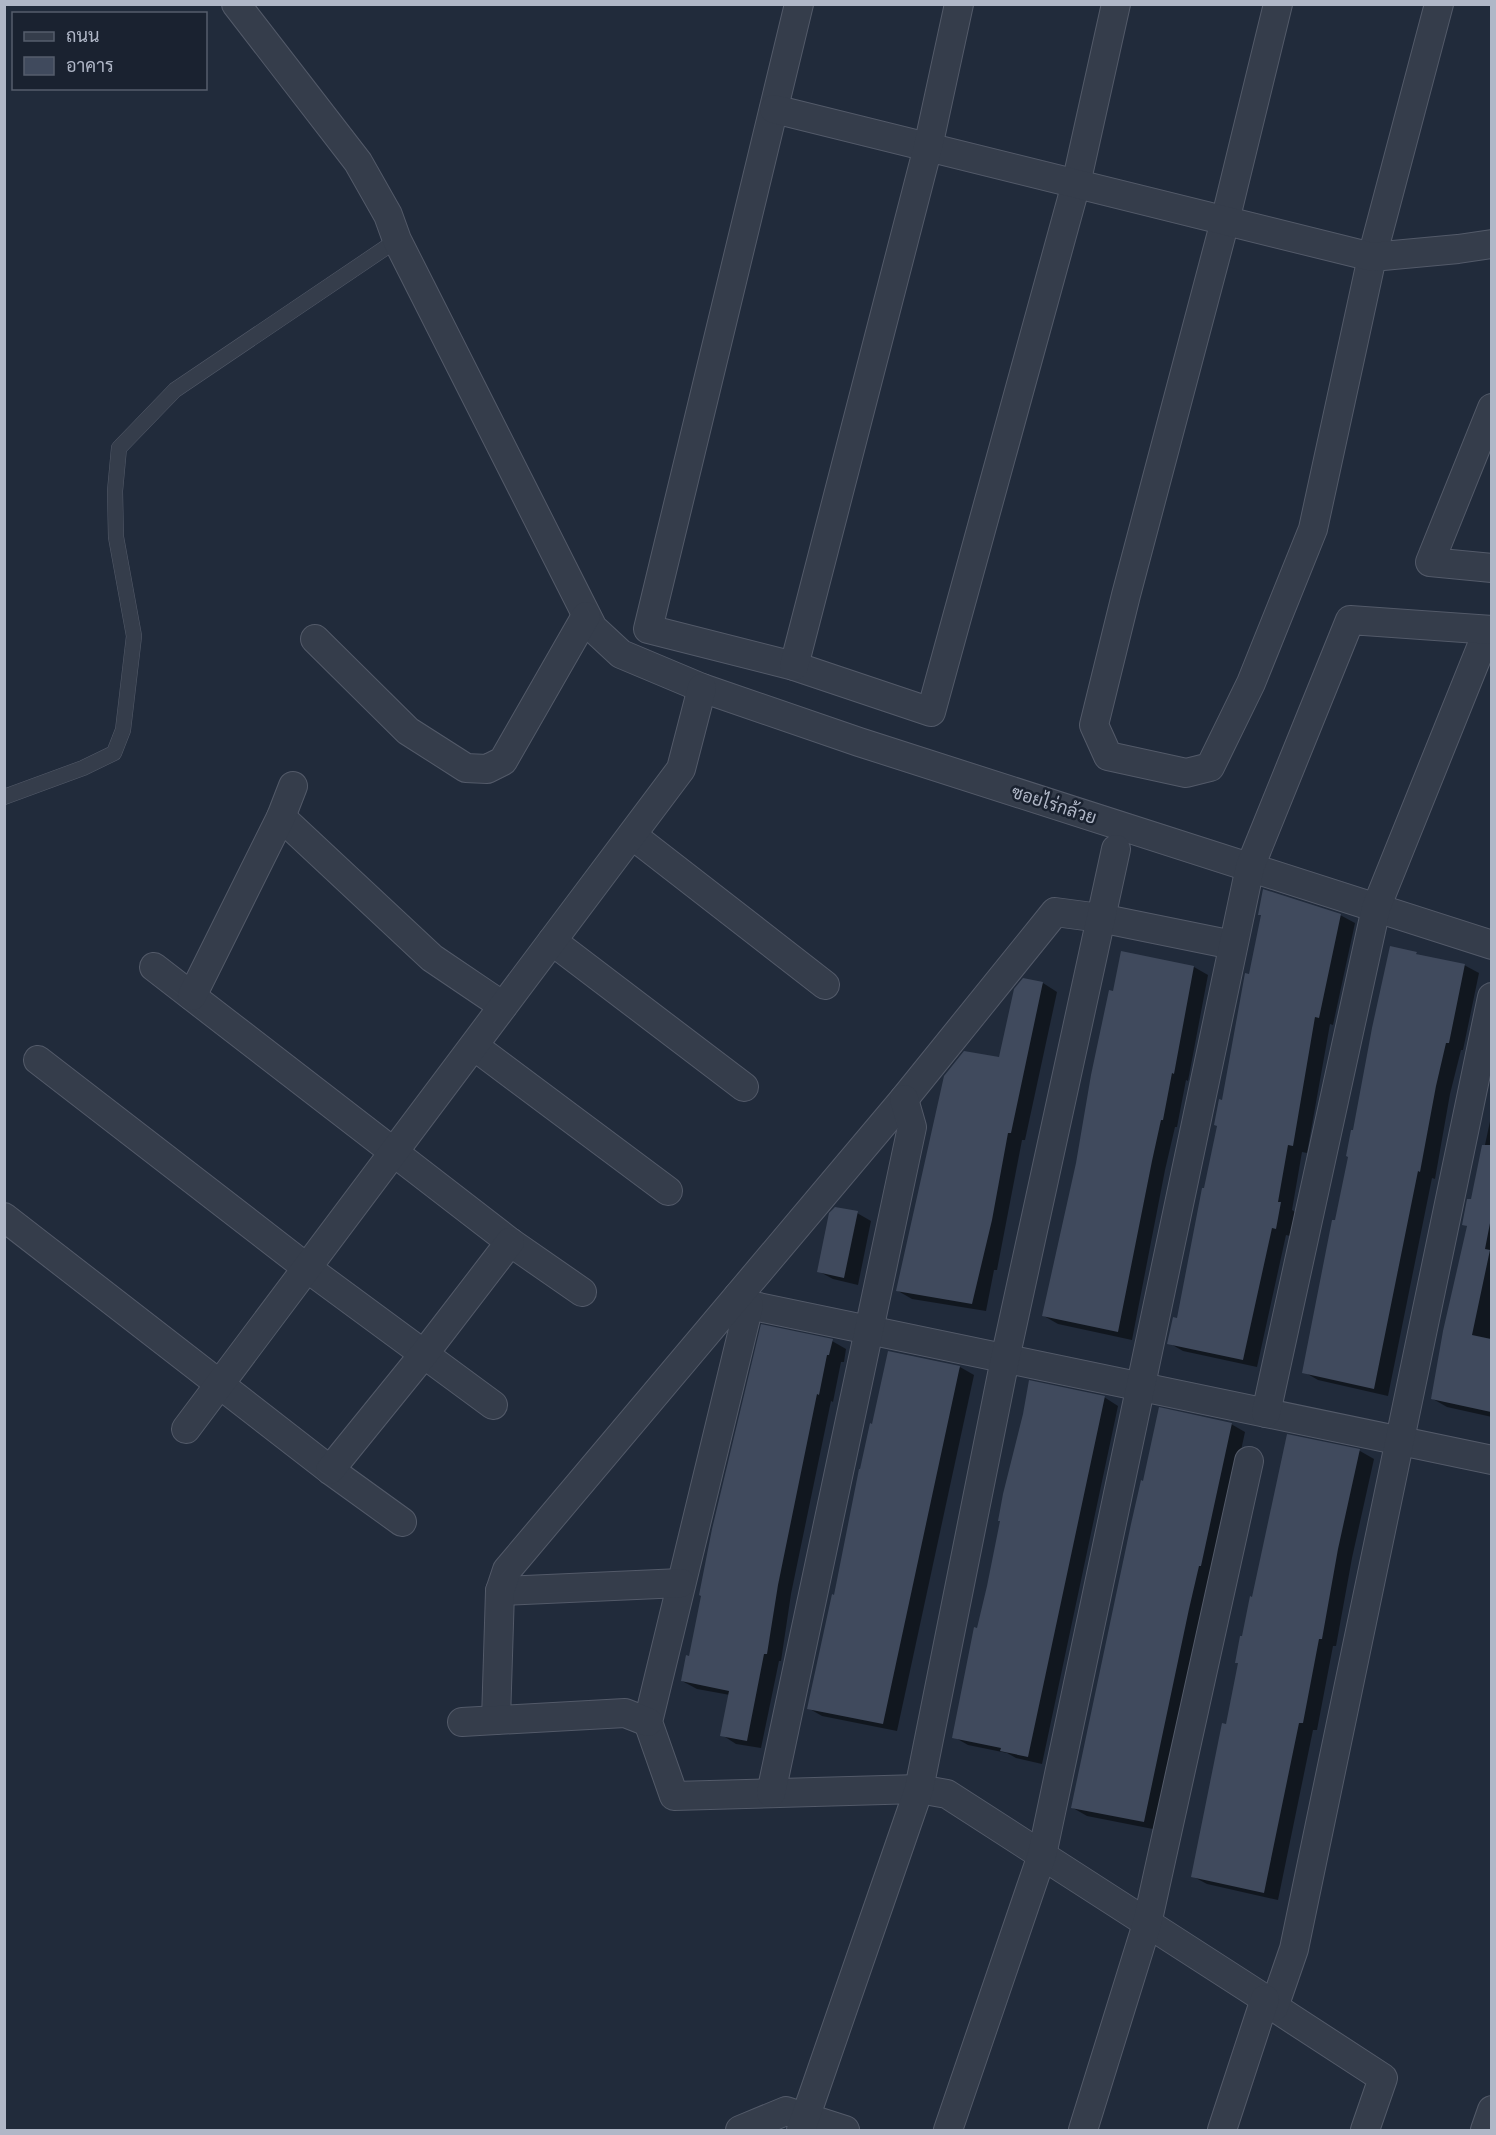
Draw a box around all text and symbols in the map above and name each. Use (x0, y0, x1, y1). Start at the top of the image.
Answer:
legend (12, 12, 207, 90)
text: ถนน (66, 24, 99, 46)
text: อาคาร (66, 54, 114, 76)
street label: ซอยไร่กล้วย (1009, 779, 1100, 828)

